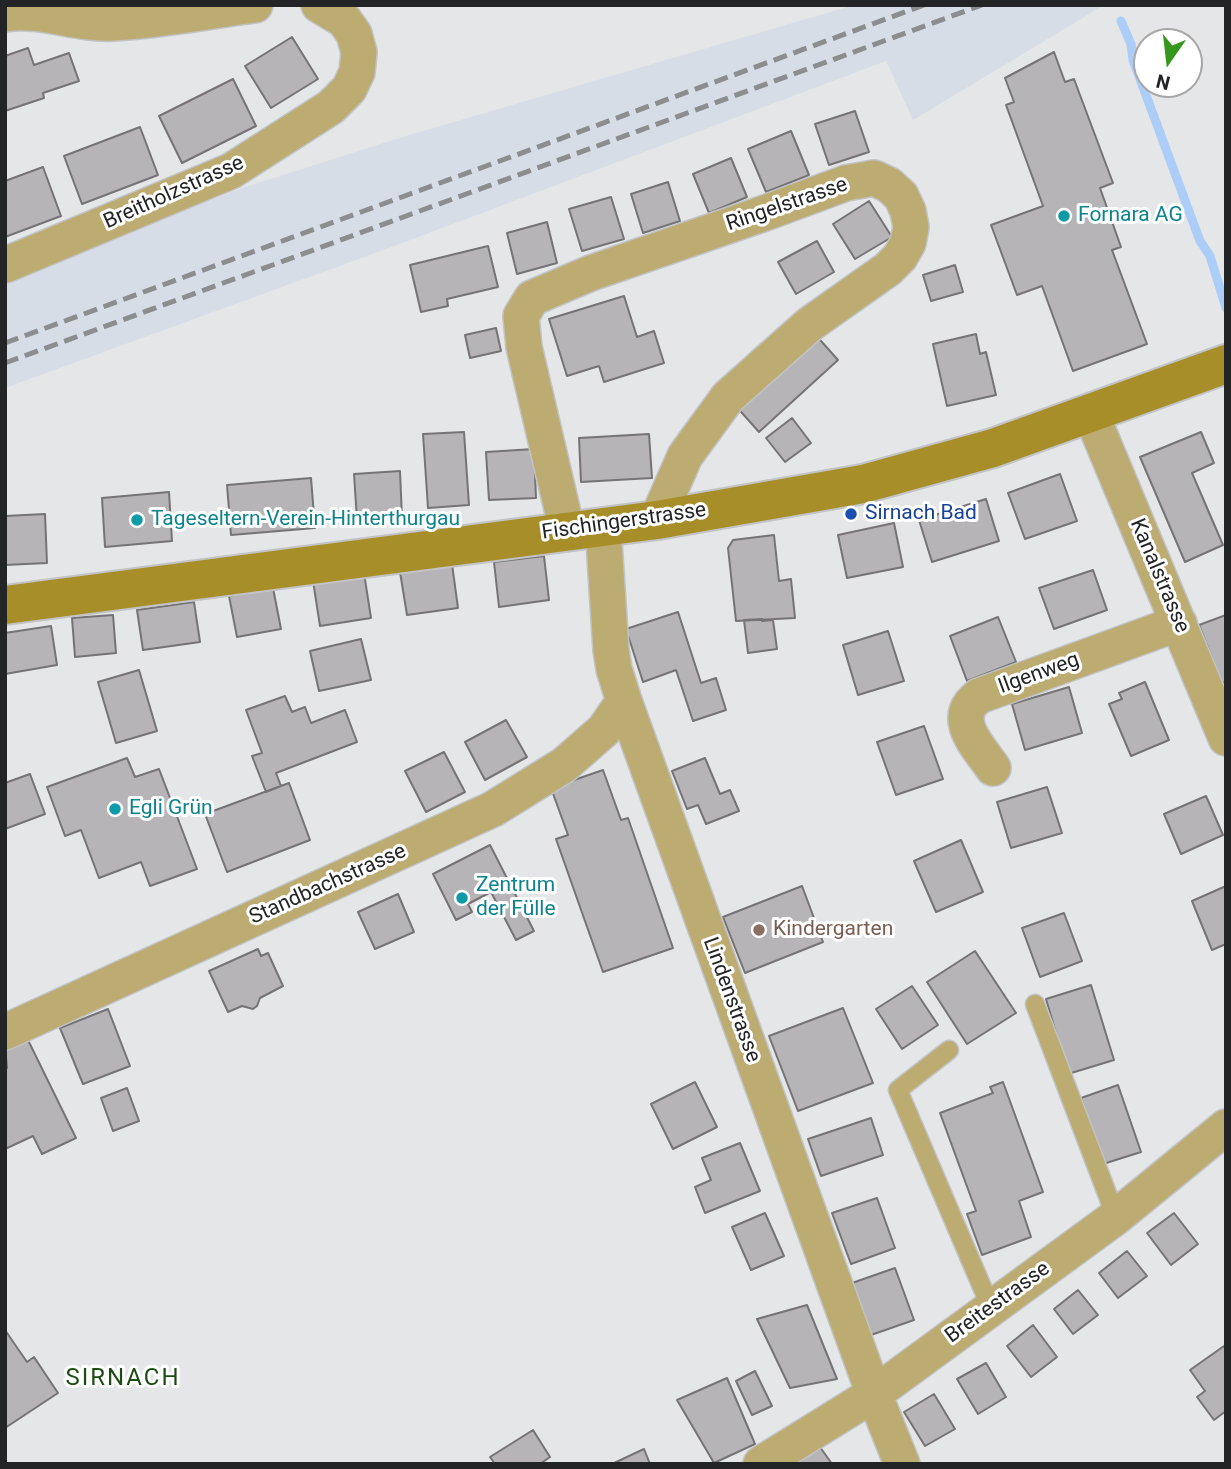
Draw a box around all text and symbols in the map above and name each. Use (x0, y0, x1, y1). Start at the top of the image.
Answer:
north arrow (1133, 28, 1203, 98)
text: N (1154, 69, 1173, 95)
street label: Breitholzstrasse (100, 151, 248, 235)
street label: Ringelstrasse (723, 173, 851, 237)
place label: Fornara AG (1078, 203, 1183, 229)
marker: Fornara AG (1056, 208, 1072, 224)
street label: Fischingerstrasse (540, 498, 708, 546)
place label: Sirnach Bad (865, 501, 977, 527)
marker: Sirnach Bad (843, 506, 859, 522)
place label: Tageseltern-Verein-Hinterthurgau (151, 507, 460, 533)
marker: Tageseltern-Verein-Hinterthurgau (129, 512, 145, 528)
street label: Kanalstrasse (1124, 515, 1194, 637)
street label: Ilgenweg (995, 648, 1083, 700)
place label: Egli Grün (129, 796, 213, 822)
marker: Egli Grün (107, 801, 123, 817)
street label: Standbachstrasse (246, 839, 410, 931)
place label: Zentrum der Fülle (476, 873, 556, 923)
marker: Zentrum der Fülle (454, 890, 470, 906)
place label: Kindergarten (773, 917, 893, 943)
marker: Kindergarten (751, 922, 767, 938)
street label: Lindenstrasse (697, 934, 765, 1066)
street label: Breitestrasse (941, 1257, 1055, 1349)
district label: SIRNACH (66, 1365, 180, 1393)

